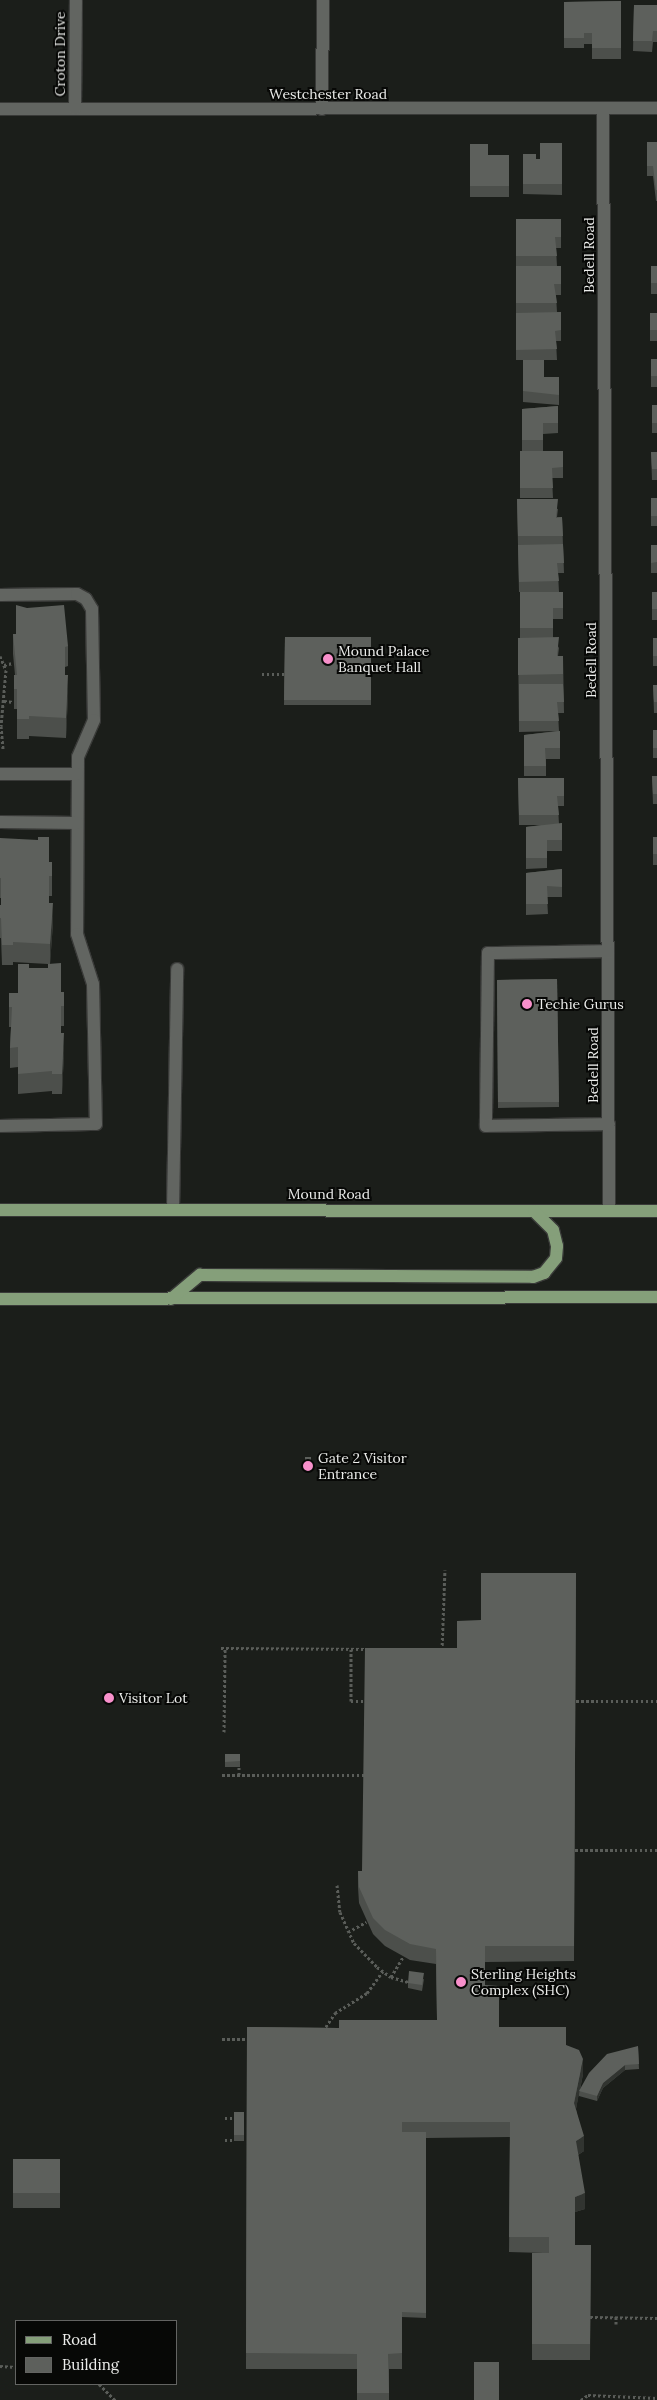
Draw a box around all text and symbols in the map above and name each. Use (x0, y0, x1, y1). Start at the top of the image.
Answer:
street label: Croton Drive (52, 12, 68, 96)
street label: Westchester Road (269, 86, 387, 102)
street label: Bedell Road (581, 217, 597, 293)
street label: Bedell Road (583, 622, 599, 698)
place label: Mound Palace Banquet Hall (338, 643, 429, 676)
marker: Mound Palace Banquet Hall (322, 653, 334, 665)
place label: Techie Gurus (537, 996, 624, 1012)
marker: Techie Gurus (521, 998, 533, 1010)
street label: Bedell Road (585, 1027, 601, 1103)
street label: Mound Road (288, 1186, 370, 1202)
place label: Gate 2 Visitor Entrance (318, 1450, 407, 1482)
marker: Gate 2 Visitor Entrance (302, 1460, 314, 1472)
place label: Visitor Lot (119, 1690, 188, 1706)
marker: Visitor Lot (103, 1692, 115, 1704)
place label: Sterling Heights Complex (SHC) (471, 1966, 576, 1998)
marker: Sterling Heights Complex (SHC) (455, 1976, 467, 1988)
legend (15, 2320, 178, 2385)
text: Road (62, 2330, 97, 2349)
text: Building (62, 2355, 119, 2374)

